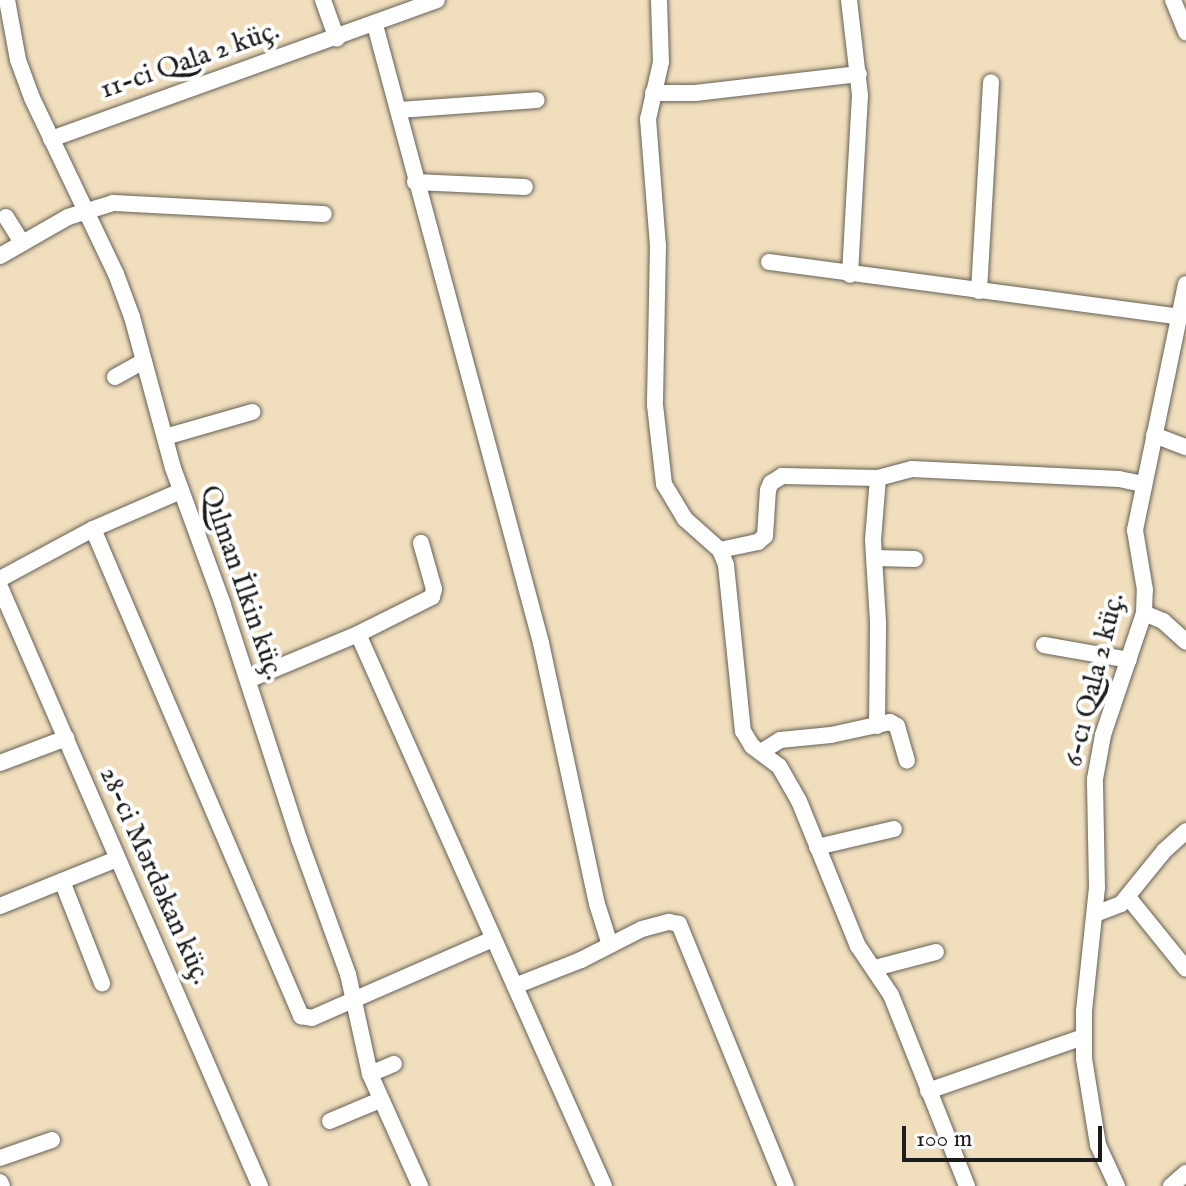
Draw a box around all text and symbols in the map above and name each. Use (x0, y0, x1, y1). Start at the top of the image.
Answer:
street label: 11-ci Qala 2 küç. (96, 15, 284, 107)
street label: Qılman İlkin küç. (192, 481, 290, 685)
street label: 6-cı Qala 2 küç. (1057, 590, 1133, 770)
street label: 28-ci Mərdəkan küç. (91, 762, 217, 990)
scale bar (906, 1110, 1106, 1160)
text: 100 m (916, 1124, 972, 1155)

